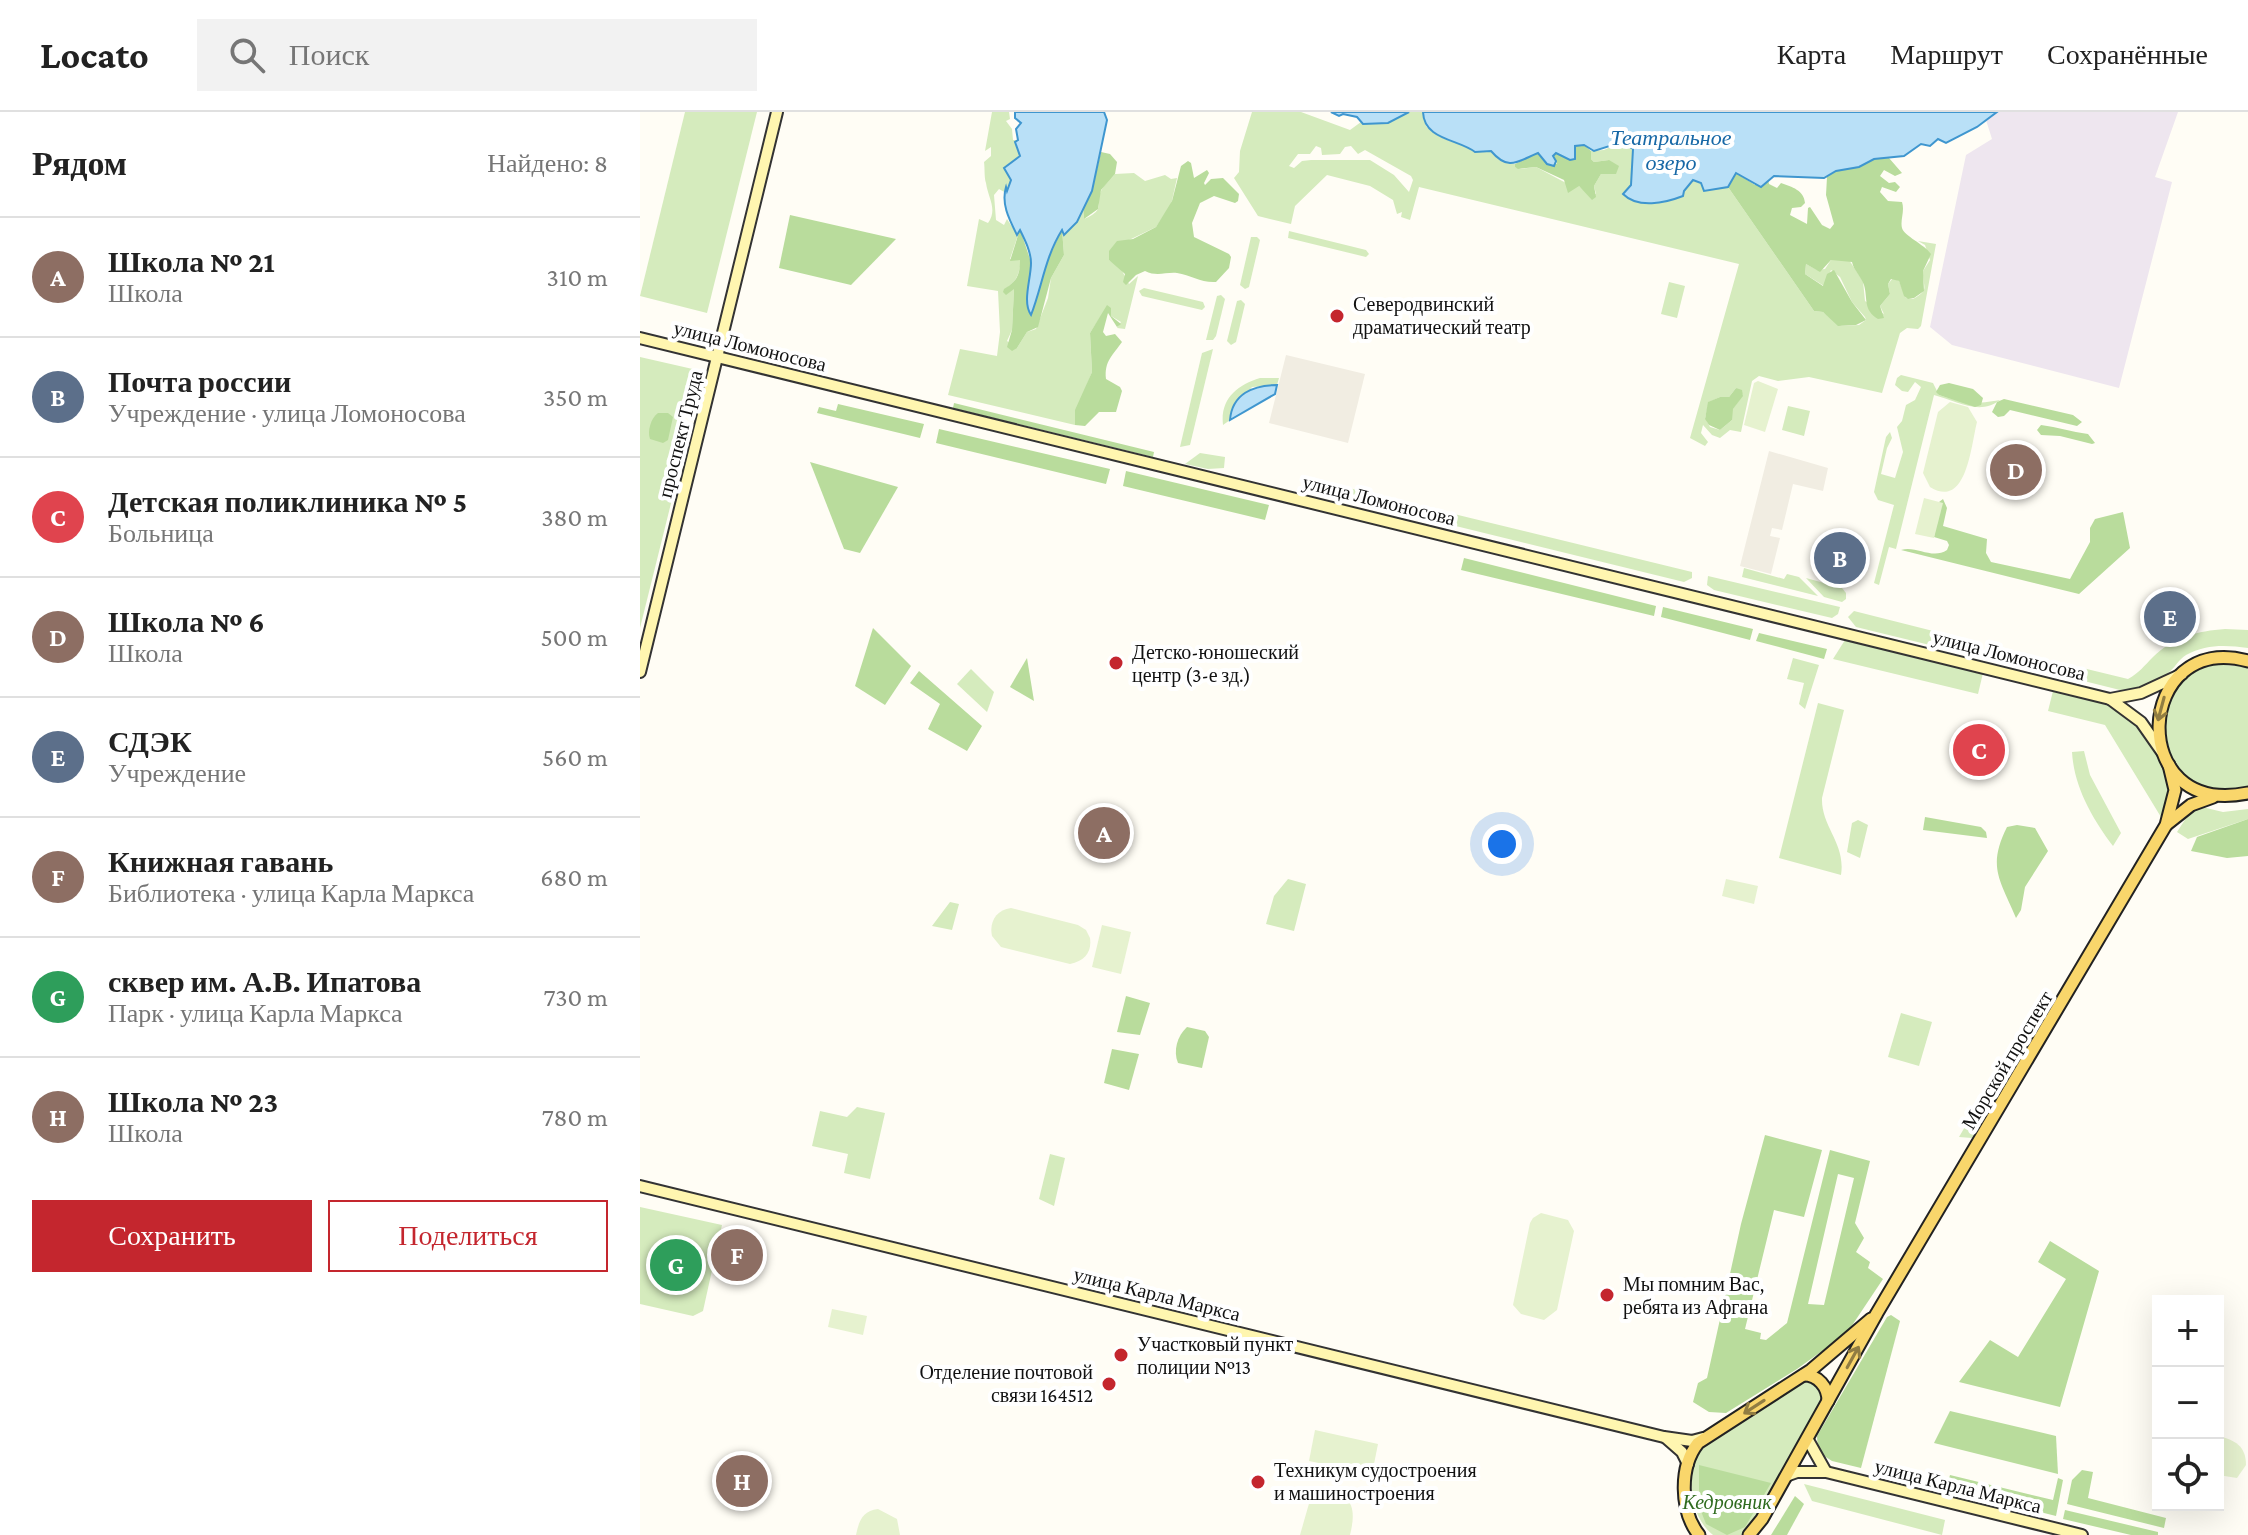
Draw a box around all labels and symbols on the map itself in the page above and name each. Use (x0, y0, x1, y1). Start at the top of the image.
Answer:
water label: Театральное озеро (1610, 125, 1732, 175)
place label: Северодвинский драматический театр (1353, 293, 1531, 339)
marker: Северодвинский драматический театр (1328, 307, 1346, 325)
street label: улица Ломоносова (671, 316, 829, 377)
street label: проспект Труда (654, 368, 707, 500)
pin: D (1990, 440, 2042, 500)
street label: улица Ломоносова (1300, 470, 1458, 531)
pin: B (1814, 528, 1866, 588)
pin: E (2144, 587, 2196, 647)
street label: улица Ломоносова (1930, 625, 2088, 686)
place label: Детско-юношеский центр (3-е зд.) (1132, 641, 1299, 687)
marker: Детско-юношеский центр (3-е зд.) (1107, 654, 1125, 672)
one-way arrow (2153, 696, 2168, 722)
pin: C (1953, 720, 2005, 780)
pin: A (1078, 803, 1130, 863)
your location (1482, 824, 1522, 864)
street label: Морской проспект (1957, 987, 2058, 1134)
pin: F (711, 1225, 763, 1285)
pin: G (650, 1235, 702, 1295)
street label: улица Карла Маркса (1071, 1263, 1243, 1326)
place label: Мы помним Вас, ребята из Афгана (1623, 1273, 1768, 1319)
marker: Мы помним Вас, ребята из Афгана (1598, 1286, 1616, 1304)
place label: Участковый пункт полиции №13 (1137, 1333, 1294, 1379)
marker: Участковый пункт полиции №13 (1112, 1346, 1130, 1364)
one-way arrow (1846, 1346, 1861, 1370)
place label: Отделение почтовой связи 164512 (919, 1361, 1093, 1406)
marker: Отделение почтовой связи 164512 (1100, 1375, 1118, 1393)
one-way arrow (1743, 1398, 1765, 1415)
pin: H (716, 1451, 768, 1511)
street label: улица Карла Маркса (1872, 1455, 2044, 1518)
place label: Техникум судостроения и машиностроения (1274, 1459, 1477, 1505)
marker: Техникум судостроения и машиностроения (1249, 1473, 1267, 1491)
park label: Кедровник (1681, 1491, 1772, 1514)

